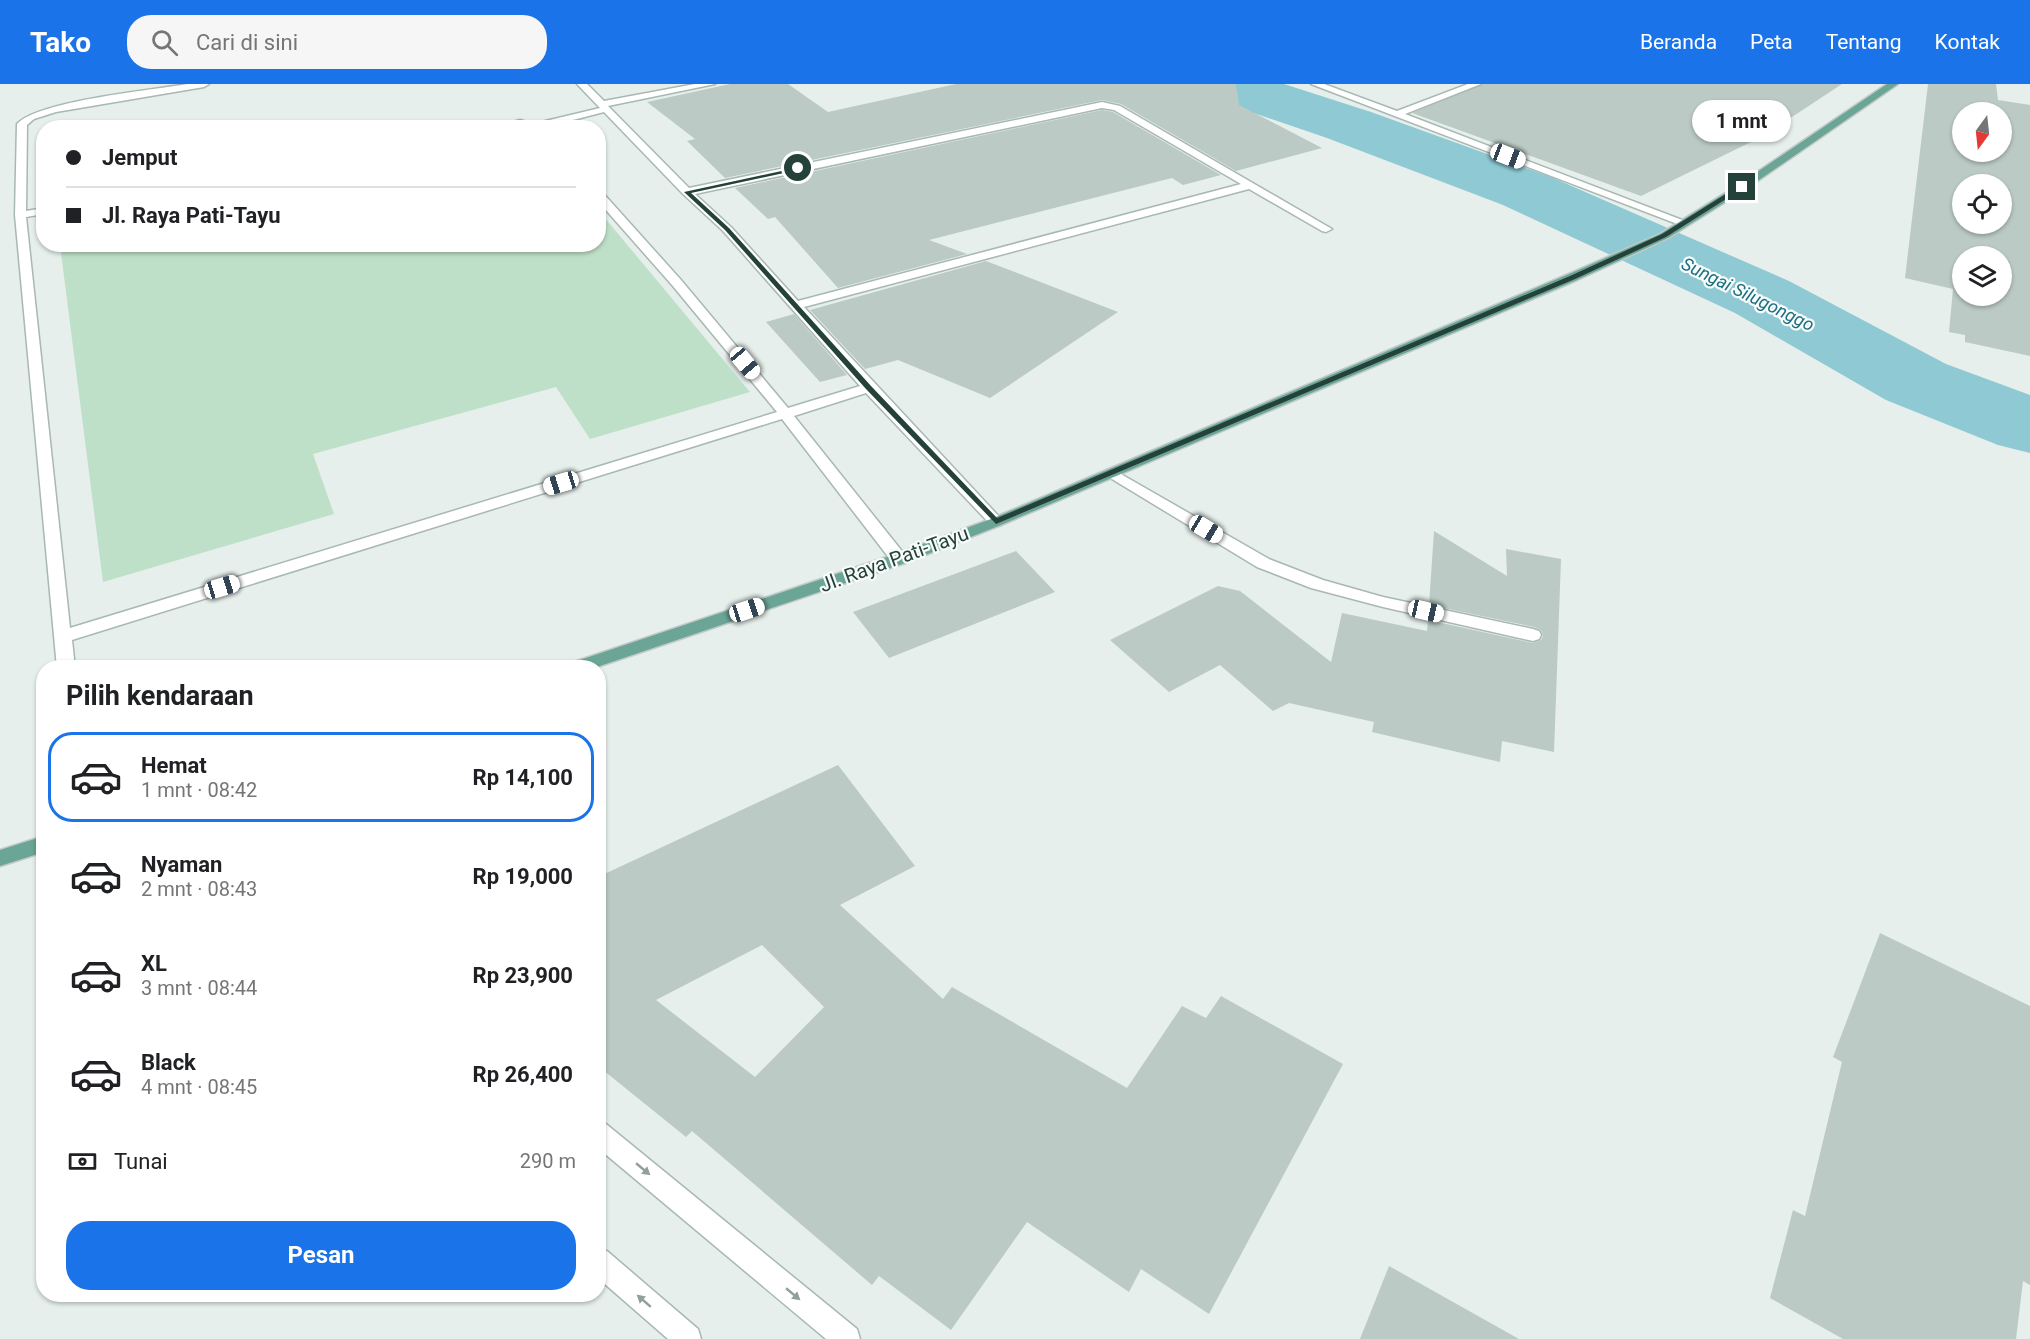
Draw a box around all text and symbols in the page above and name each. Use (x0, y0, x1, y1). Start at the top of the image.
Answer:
search box (127, 15, 547, 69)
text: Tako (30, 26, 91, 59)
icon: search (148, 26, 181, 59)
text: Cari di sini (196, 30, 298, 55)
text: Beranda (1640, 30, 1717, 54)
text: Peta (1750, 30, 1793, 54)
text: Tentang (1826, 30, 1902, 54)
text: Kontak (1935, 30, 2000, 54)
callout: 1 mnt (1692, 100, 1792, 142)
north arrow (1952, 102, 2012, 162)
map controls (1952, 102, 2012, 306)
text: 1 mnt (1716, 109, 1767, 133)
car (1488, 141, 1528, 171)
text: Jemput (102, 145, 177, 170)
route start (784, 154, 811, 181)
route end (1728, 173, 1755, 200)
button: locate (1952, 174, 2012, 234)
text: Jl. Raya Pati-Tayu (102, 203, 281, 228)
button: layers (1952, 246, 2012, 306)
water label: Sungai Silugonggo (1678, 253, 1818, 335)
car (727, 343, 763, 383)
car (541, 469, 581, 497)
car (1186, 512, 1226, 546)
street label: Jl. Raya Pati-Tayu (816, 521, 972, 597)
car (202, 573, 242, 601)
car (727, 596, 767, 624)
car (1406, 598, 1446, 624)
text: Pilih kendaraan (66, 680, 254, 712)
icon: car (69, 750, 123, 804)
text: Hemat (141, 753, 207, 778)
text: Rp 14,100 (473, 765, 573, 790)
text: 1 mnt · 08:42 (141, 778, 257, 802)
icon: car (69, 849, 123, 903)
text: Nyaman (141, 852, 222, 877)
text: Rp 19,000 (473, 864, 573, 889)
text: 2 mnt · 08:43 (141, 877, 257, 901)
icon: car (69, 948, 123, 1002)
text: XL (141, 951, 167, 976)
text: Rp 23,900 (473, 963, 573, 988)
text: 3 mnt · 08:44 (141, 976, 257, 1000)
icon: car (69, 1047, 123, 1101)
text: Black (141, 1050, 196, 1075)
text: Rp 26,400 (473, 1062, 573, 1087)
text: 4 mnt · 08:45 (141, 1075, 257, 1099)
icon: cash (66, 1145, 99, 1178)
text: Tunai (114, 1149, 168, 1174)
text: 290 m (520, 1149, 576, 1173)
one-way arrow (636, 1162, 651, 1175)
button: Pesan (66, 1221, 576, 1290)
one-way arrow (785, 1287, 800, 1300)
one-way arrow (637, 1294, 652, 1307)

